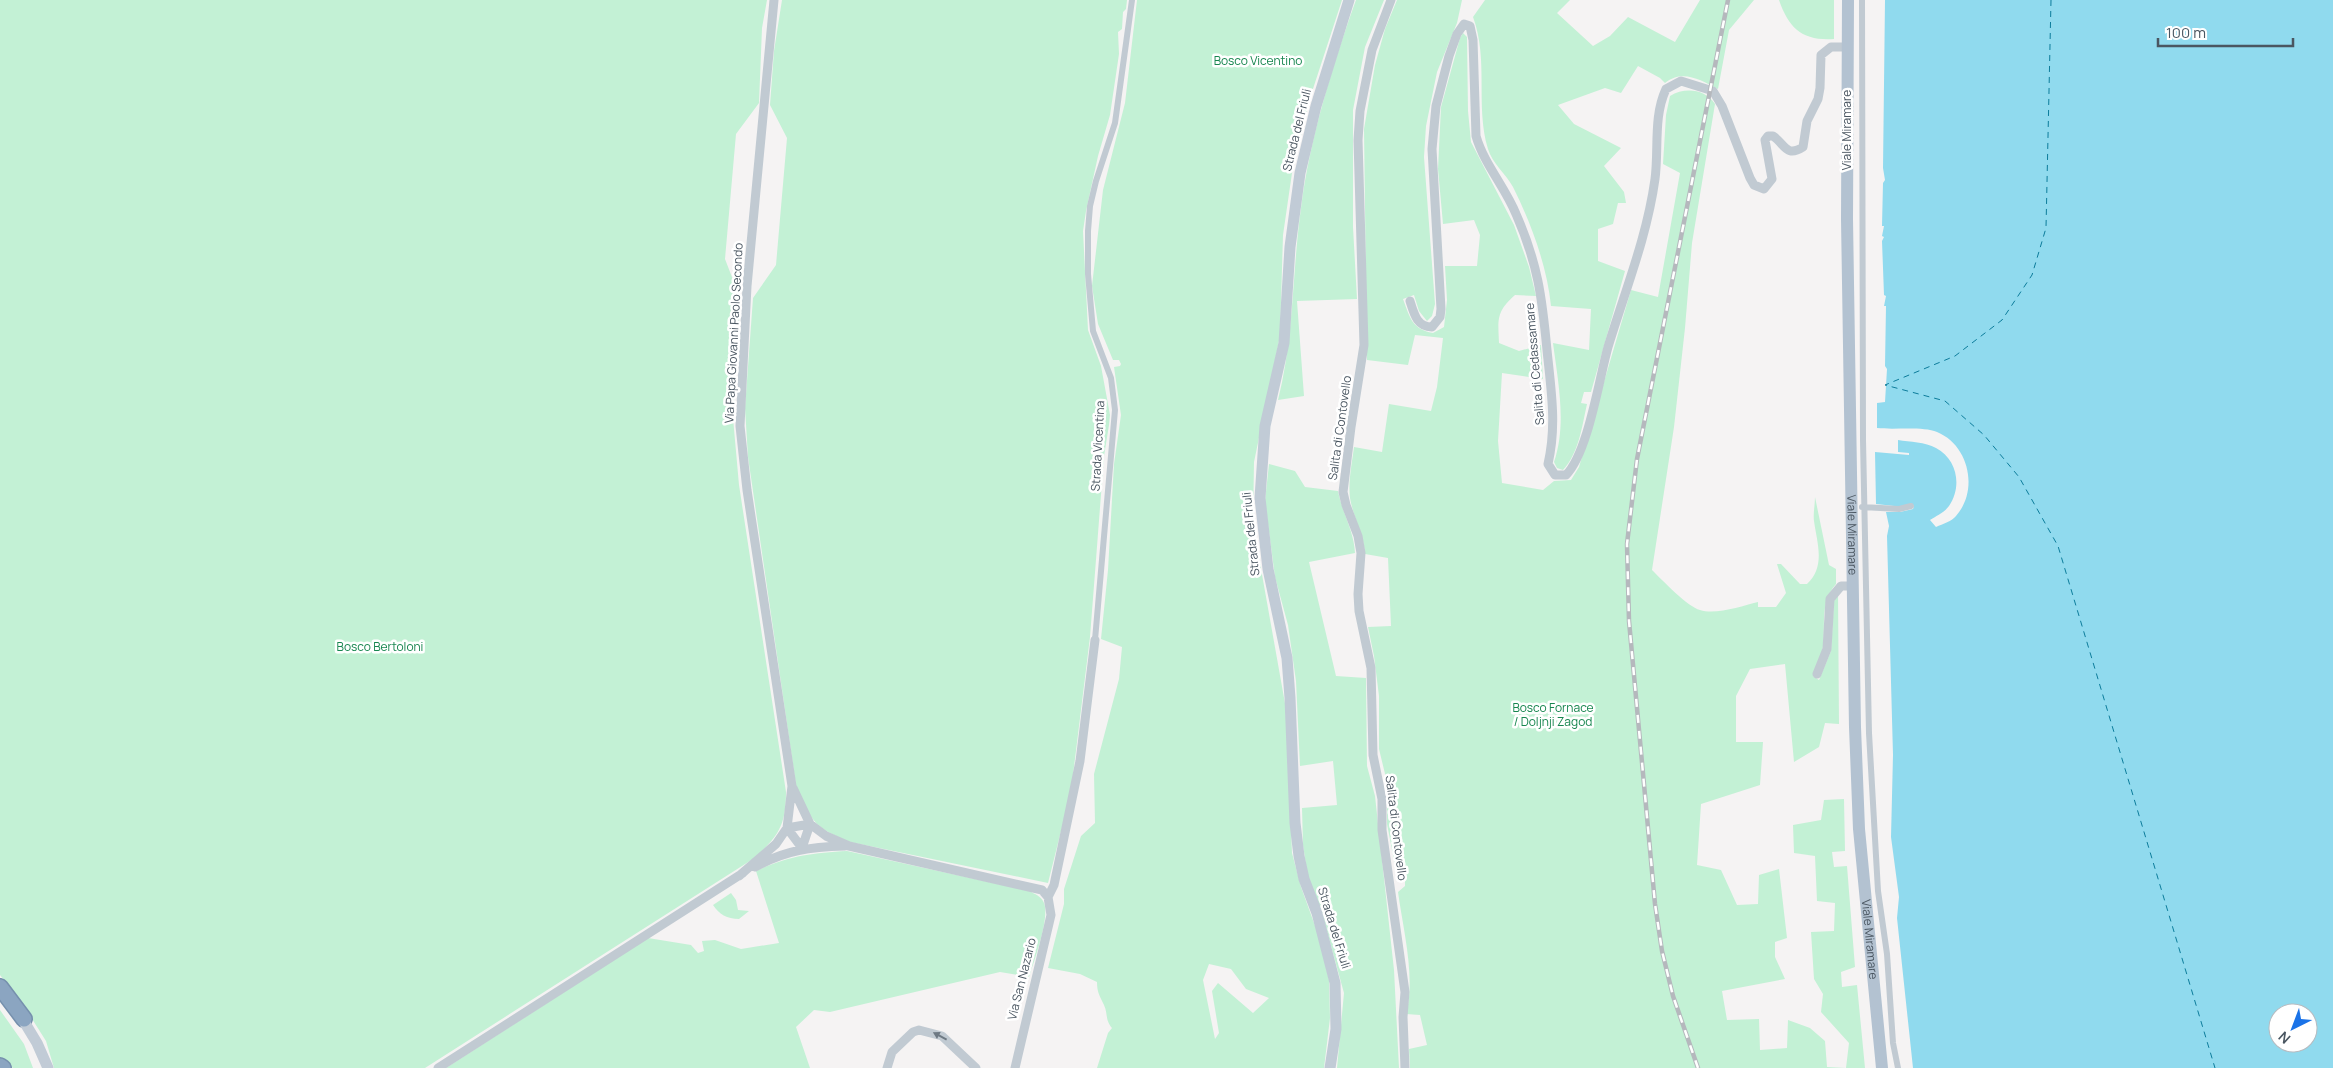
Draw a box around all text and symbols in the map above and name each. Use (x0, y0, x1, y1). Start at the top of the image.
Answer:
scale bar (2158, 15, 2293, 47)
text: 100 m (2166, 22, 2206, 43)
park label: Bosco Vicentino (1214, 52, 1302, 69)
street label: Strada del Friuli (1278, 87, 1315, 173)
street label: Viale Miramare (1838, 90, 1855, 170)
street label: Via Papa Giovanni Paolo Secondo (720, 242, 747, 424)
street label: Salita di Cedassamare (1521, 302, 1548, 426)
street label: Salita di Contovello (1324, 374, 1355, 481)
street label: Strada Vicentina (1087, 400, 1108, 492)
street label: Strada del Friuli (1238, 491, 1263, 577)
street label: Viale Miramare (1843, 495, 1862, 575)
park label: Bosco Bertoloni (337, 638, 423, 655)
park label: Bosco Fornace / Doljnji Zagod (1512, 699, 1594, 730)
street label: Salita di Contovello (1382, 774, 1411, 881)
street label: Strada del Friuli (1314, 885, 1355, 971)
street label: Viale Miramare (1858, 898, 1882, 980)
street label: Via San Nazario (1003, 936, 1040, 1022)
north arrow (2268, 1003, 2318, 1053)
text: N (2274, 1028, 2294, 1048)
one-way arrow (932, 1032, 947, 1040)

